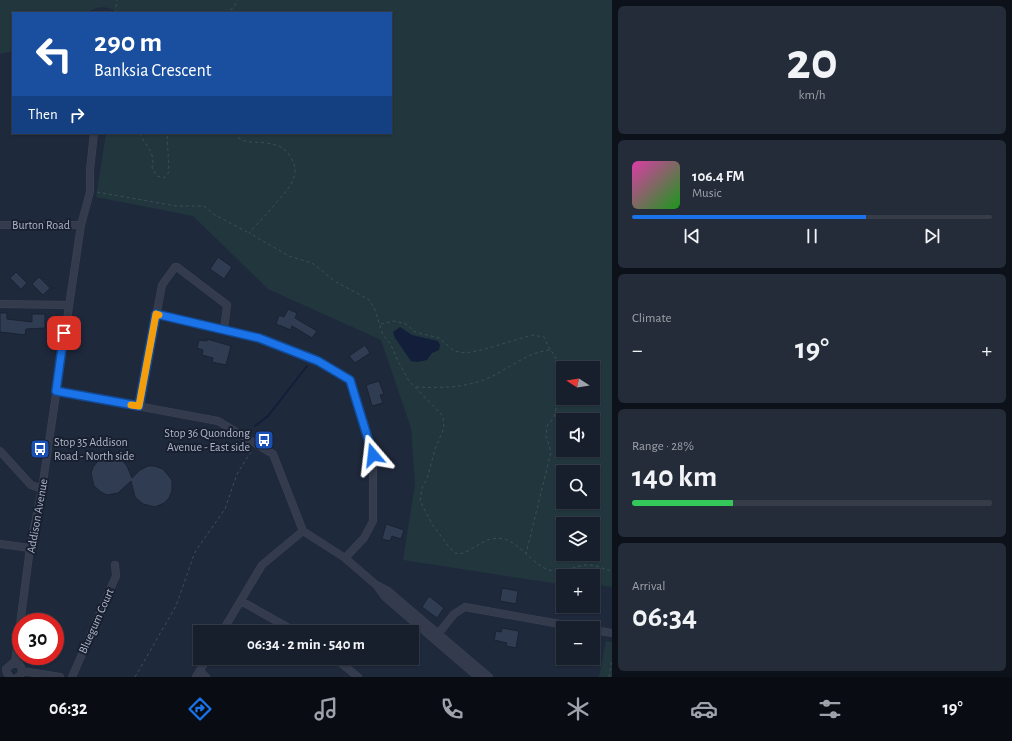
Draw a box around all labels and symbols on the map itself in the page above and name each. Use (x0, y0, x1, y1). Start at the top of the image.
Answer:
street label: Burton Road (12, 219, 70, 231)
pin (47, 316, 81, 350)
north arrow (556, 361, 600, 405)
place label: Stop 36 Quondong Avenue - East side (164, 427, 250, 453)
bus stop icon: Stop 36 Quondong Avenue - East side (253, 429, 275, 451)
position arrow (352, 434, 394, 476)
place label: Stop 35 Addison Road - North side (54, 436, 134, 462)
bus stop icon: Stop 35 Addison Road - North side (29, 438, 51, 460)
street label: Addison Avenue (25, 478, 49, 554)
street label: Bluegum Court (76, 586, 116, 655)
speed limit sign: 30 (12, 613, 64, 665)

